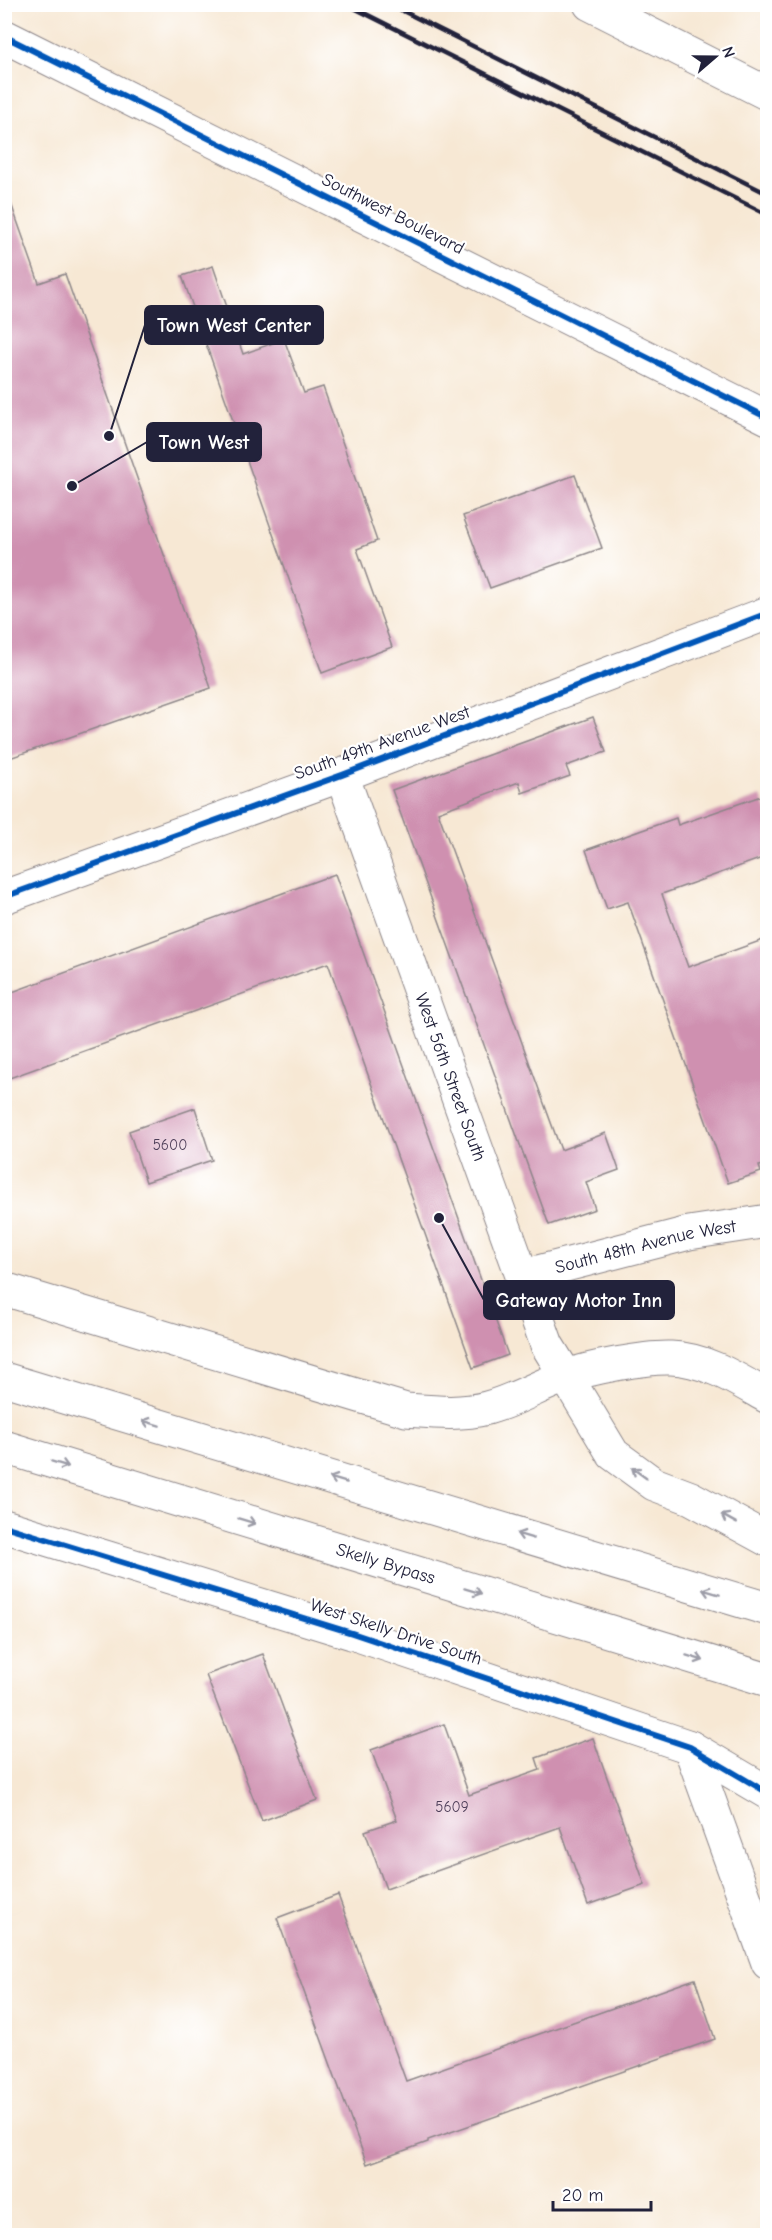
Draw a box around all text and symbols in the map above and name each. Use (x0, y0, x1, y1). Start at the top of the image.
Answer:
north arrow (685, 27, 745, 87)
text: N (718, 44, 738, 60)
street label: Southwest Boulevard (318, 169, 468, 259)
callout: Town West Center (145, 306, 323, 344)
text: Town West Center (157, 314, 311, 337)
callout: Town West (147, 423, 261, 461)
text: Town West (159, 431, 250, 454)
street label: South 49th Avenue West (291, 701, 473, 785)
street label: West 56th Street South (411, 990, 490, 1164)
house number: 5600 (153, 1136, 187, 1154)
street label: South 48th Avenue West (553, 1215, 738, 1278)
callout: Gateway Motor Inn (484, 1281, 674, 1319)
text: Gateway Motor Inn (496, 1289, 662, 1312)
one-way arrow (142, 1417, 161, 1428)
one-way arrow (50, 1459, 69, 1470)
one-way arrow (632, 1466, 648, 1479)
one-way arrow (329, 1474, 348, 1485)
one-way arrow (721, 1513, 739, 1524)
one-way arrow (237, 1516, 256, 1527)
one-way arrow (516, 1530, 535, 1541)
street label: Skelly Bypass (334, 1538, 438, 1588)
one-way arrow (463, 1586, 482, 1597)
one-way arrow (702, 1586, 721, 1597)
street label: West Skelly Drive South (307, 1594, 485, 1670)
one-way arrow (685, 1653, 704, 1664)
house number: 5609 (435, 1798, 469, 1816)
scale bar (553, 2174, 650, 2212)
text: 20 m (562, 2185, 603, 2206)

